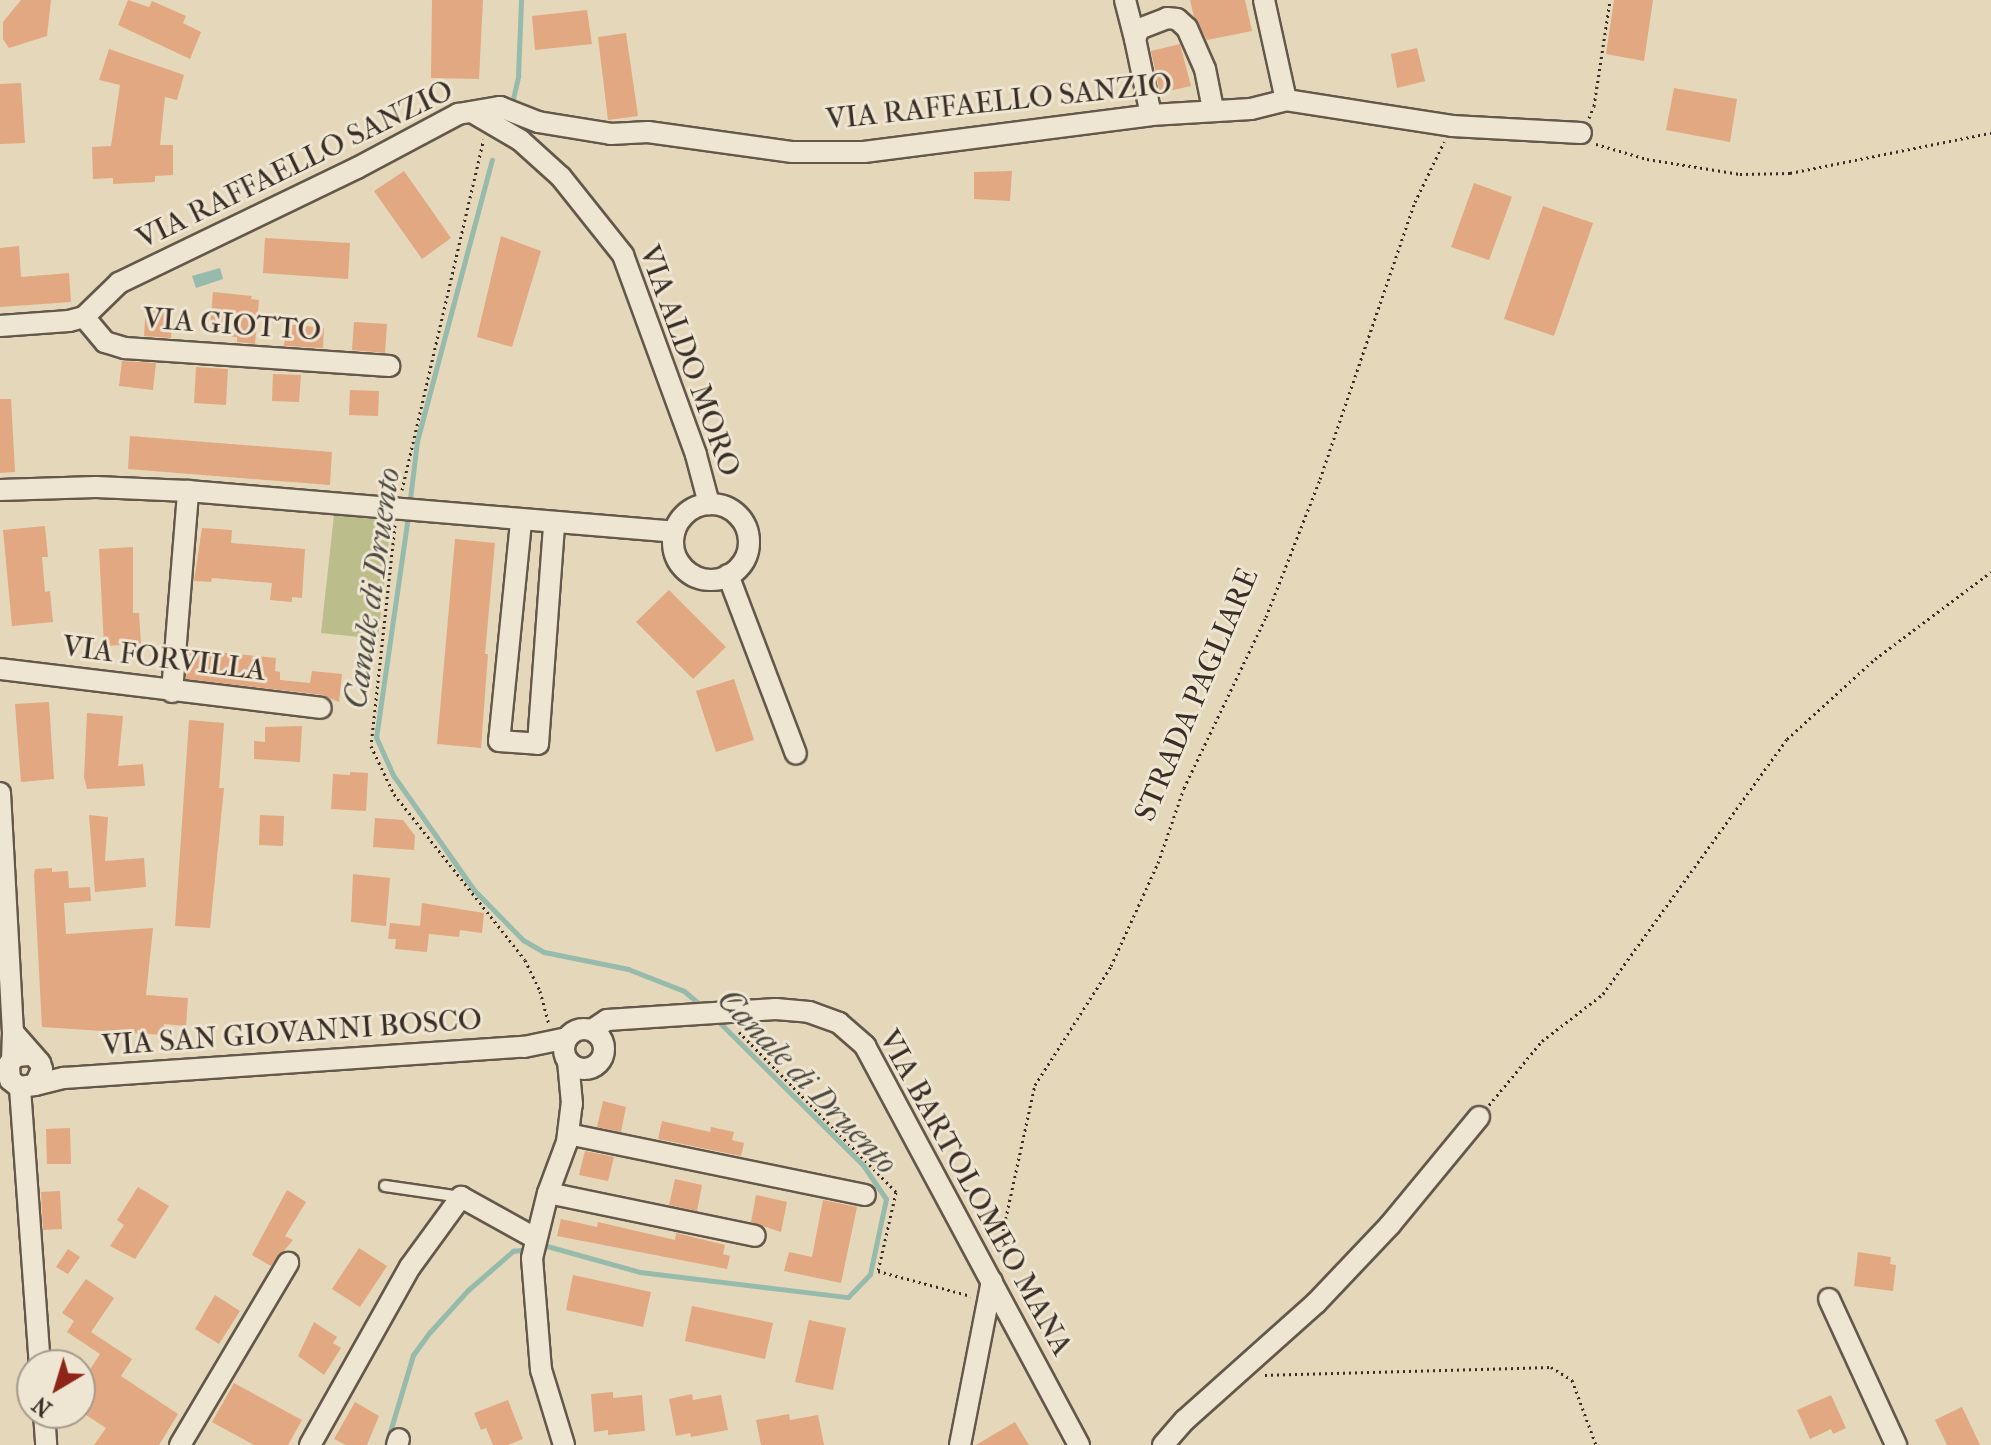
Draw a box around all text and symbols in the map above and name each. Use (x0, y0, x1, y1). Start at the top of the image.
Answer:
street label: VIA RAFFAELLO SANZIO (824, 66, 1174, 138)
street label: VIA RAFFAELLO SANZIO (131, 73, 459, 257)
street label: VIA ALDO MORO (631, 241, 747, 481)
street label: VIA GIOTTO (142, 301, 322, 349)
water label: Canale di Druento (337, 465, 409, 711)
street label: STRADA PAGLIARE (1127, 563, 1267, 827)
street label: VIA FORVILLA (61, 629, 267, 689)
water label: Canale di Druento (709, 981, 905, 1183)
street label: VIA SAN GIOVANNI BOSCO (101, 1002, 483, 1064)
street label: VIA BARTOLOMEO MANA (870, 1024, 1080, 1362)
north arrow (16, 1349, 96, 1429)
text: N (28, 1391, 57, 1422)

